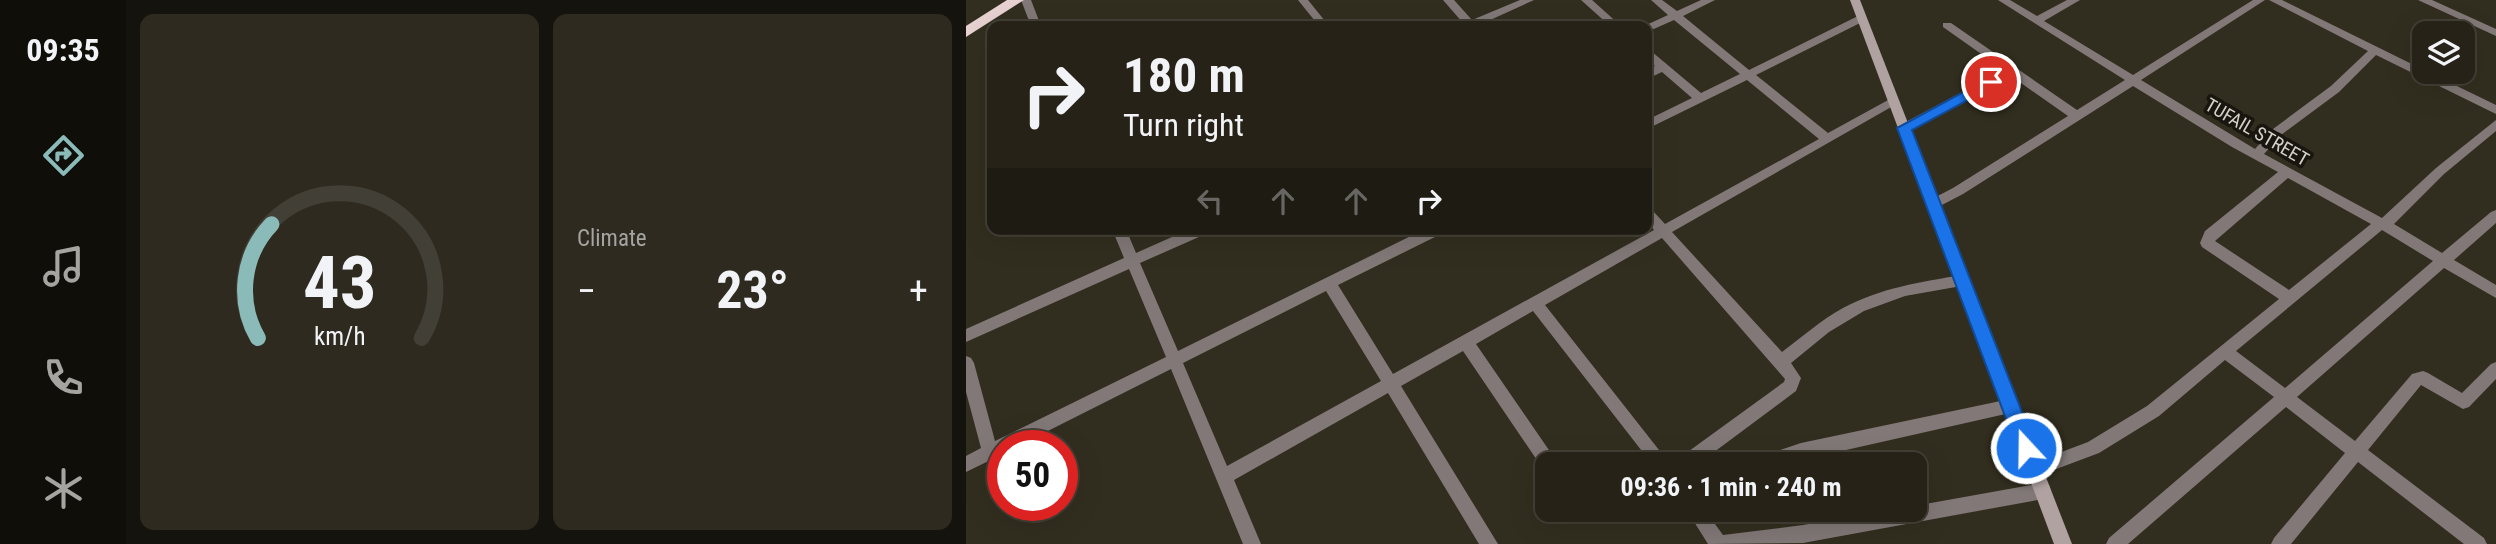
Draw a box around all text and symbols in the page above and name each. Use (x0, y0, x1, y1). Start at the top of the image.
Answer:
map controls (2412, 21, 2475, 84)
button: layers (2412, 21, 2475, 84)
text: 09:35 (26, 31, 100, 69)
text: 180 m (1123, 47, 1245, 104)
icon: right (1008, 49, 1099, 140)
pin (1961, 52, 2021, 112)
icon: arrive (1972, 63, 2010, 101)
street label: TUFAIL STREET (2201, 93, 2313, 171)
text: Turn right (1123, 106, 1244, 144)
icon: directions (39, 131, 88, 180)
icon: left (1191, 182, 1229, 220)
icon: ahead (1264, 182, 1302, 220)
icon: ahead (1337, 182, 1375, 220)
icon: right (1410, 182, 1448, 220)
text: Climate (577, 225, 647, 252)
text: 43 (303, 240, 376, 326)
icon: music (39, 242, 88, 291)
text: 23° (716, 260, 789, 321)
text: − (577, 269, 596, 313)
text: + (909, 269, 928, 313)
text: km/h (314, 322, 365, 351)
icon: phone (39, 353, 88, 402)
position arrow (1989, 411, 2063, 485)
speed limit sign: 50 (987, 430, 1078, 521)
icon: climate (39, 464, 88, 513)
text: 09:36 · 1 min · 240 m (1621, 472, 1841, 502)

